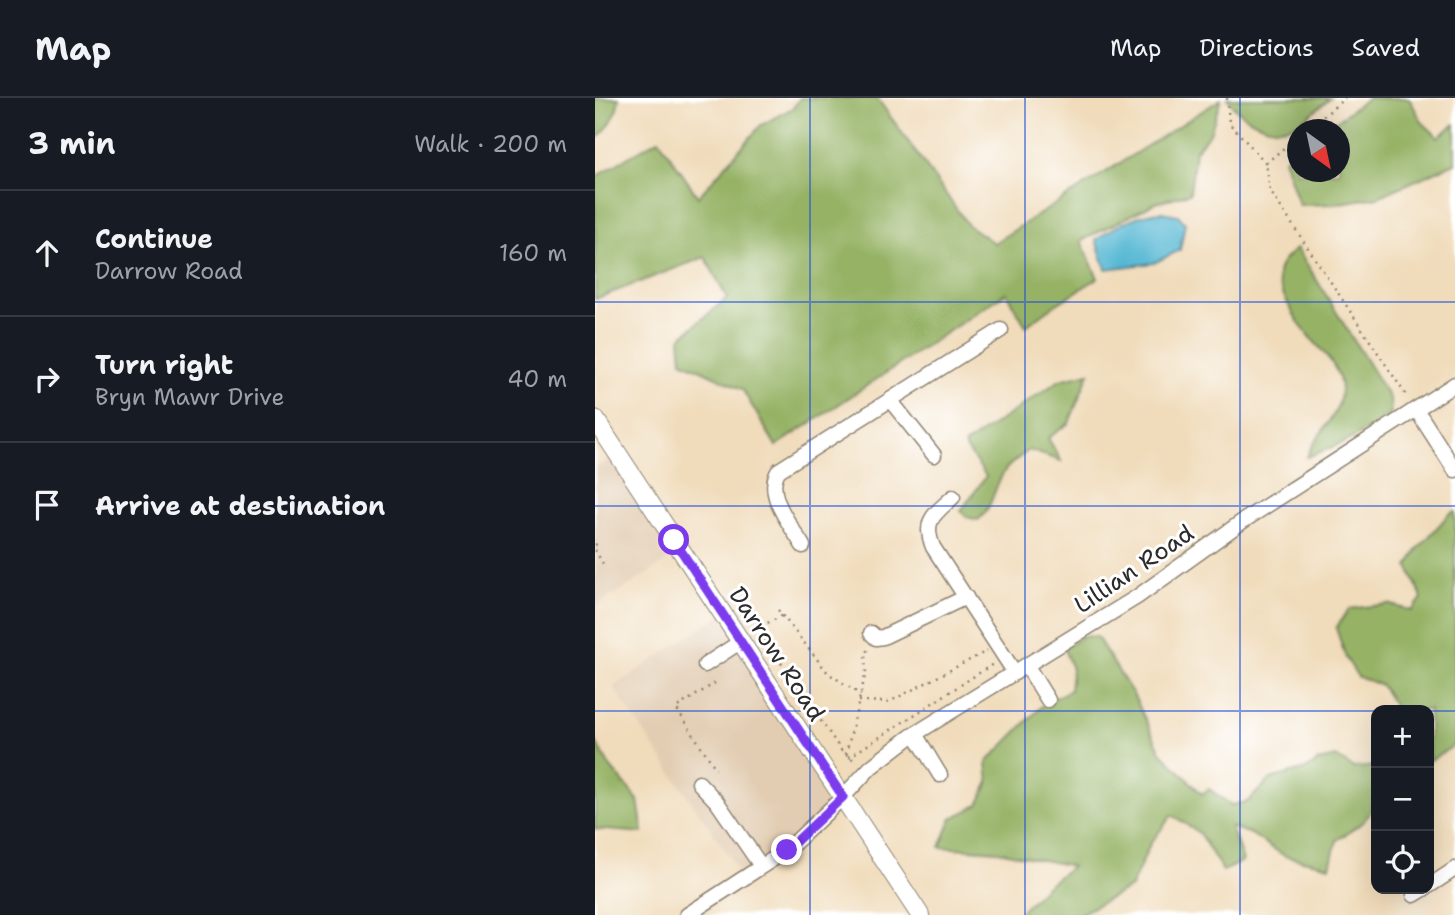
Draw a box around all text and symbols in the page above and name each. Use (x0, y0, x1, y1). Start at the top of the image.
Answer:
text: Map (35, 26, 111, 71)
text: Map (1110, 32, 1161, 64)
text: Directions (1199, 32, 1314, 64)
text: Saved (1352, 32, 1420, 64)
north arrow (1287, 119, 1350, 182)
text: 3 min (28, 123, 115, 164)
text: Walk · 200 m (414, 129, 567, 159)
text: Continue (95, 221, 213, 256)
icon: ahead (28, 234, 66, 272)
text: 160 m (499, 238, 567, 268)
text: Darrow Road (95, 256, 243, 286)
text: Turn right (95, 347, 233, 382)
icon: right (28, 360, 66, 398)
text: 40 m (507, 364, 567, 394)
text: Bryn Mawr Drive (95, 382, 285, 412)
icon: arrive (28, 486, 66, 524)
text: Arrive at destination (95, 488, 385, 523)
street label: Lillian Road (1068, 517, 1200, 621)
route start (658, 524, 689, 555)
street label: Darrow Road (722, 581, 832, 727)
map controls (1371, 705, 1434, 894)
button: + (1371, 705, 1434, 768)
button: − (1371, 768, 1434, 831)
button: locate (1371, 831, 1434, 894)
route end (771, 834, 802, 865)

